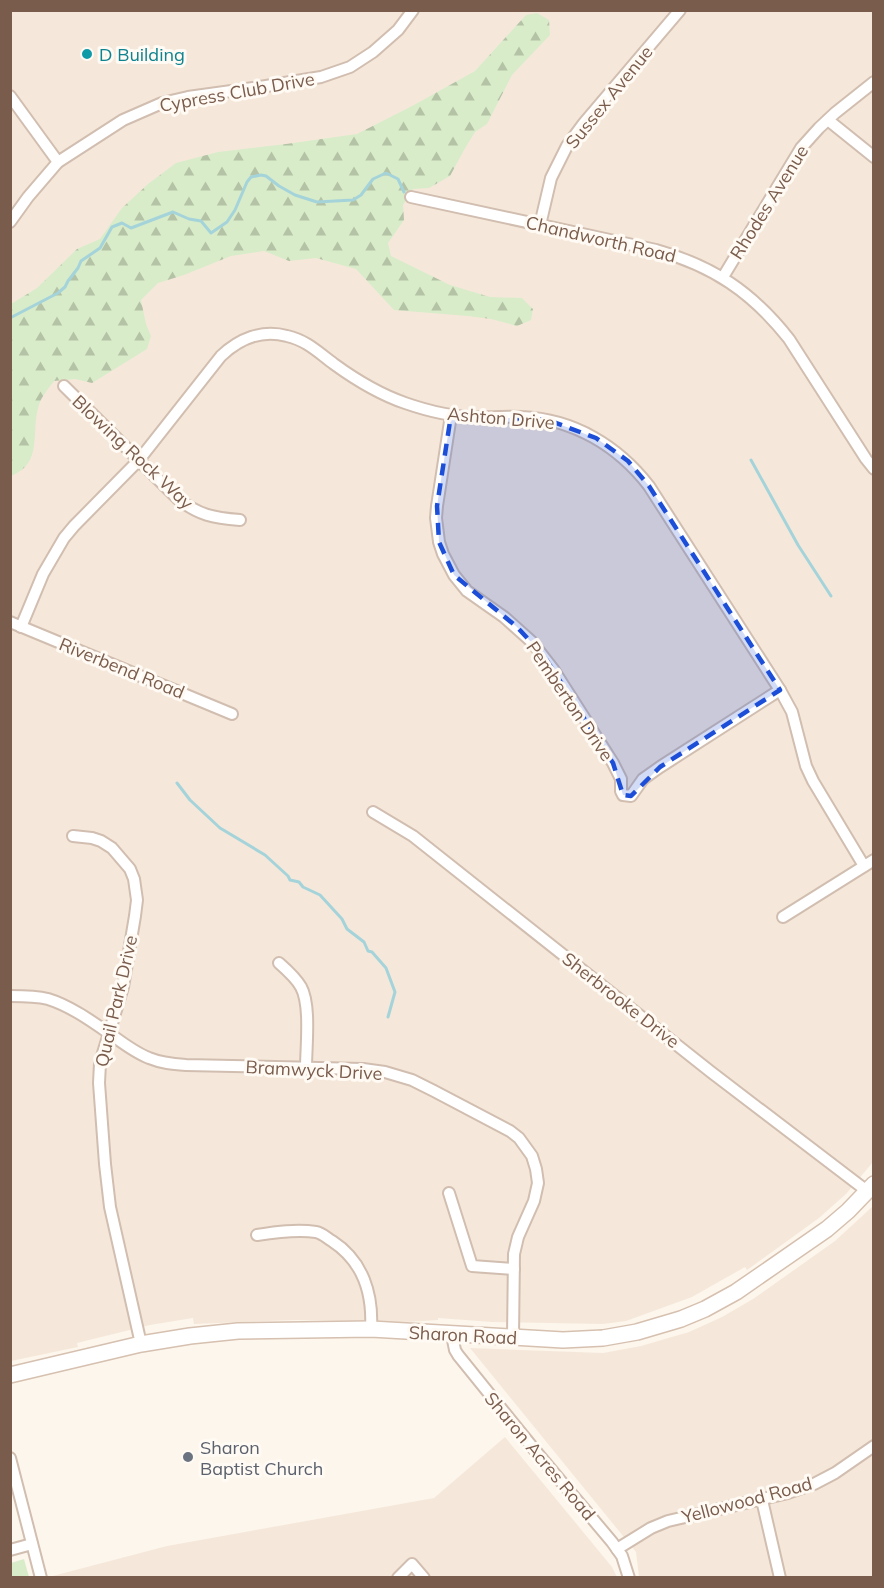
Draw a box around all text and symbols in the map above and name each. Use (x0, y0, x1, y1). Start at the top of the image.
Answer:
street label: Sussex Avenue (560, 41, 658, 153)
place label: D Building (99, 43, 185, 66)
marker: D Building (80, 47, 94, 61)
street label: Cypress Club Drive (158, 67, 316, 117)
street label: Rhodes Avenue (725, 141, 813, 263)
street label: Chandworth Road (524, 211, 678, 267)
street label: Blowing Rock Way (68, 390, 199, 514)
street label: Ashton Drive (446, 402, 556, 434)
street label: Riverbend Road (56, 632, 188, 704)
street label: Pemberton Drive (521, 637, 619, 765)
street label: Quail Park Drive (90, 933, 142, 1069)
street label: Sherbrooke Drive (558, 947, 684, 1053)
street label: Bramwyck Drive (245, 1055, 383, 1085)
street label: Sharon Road (408, 1321, 518, 1349)
street label: Sharon Acres Road (480, 1387, 600, 1525)
place label: Sharon Baptist Church (200, 1436, 323, 1480)
marker: Sharon Baptist Church (181, 1450, 195, 1464)
street label: Yellowood Road (678, 1472, 815, 1529)

